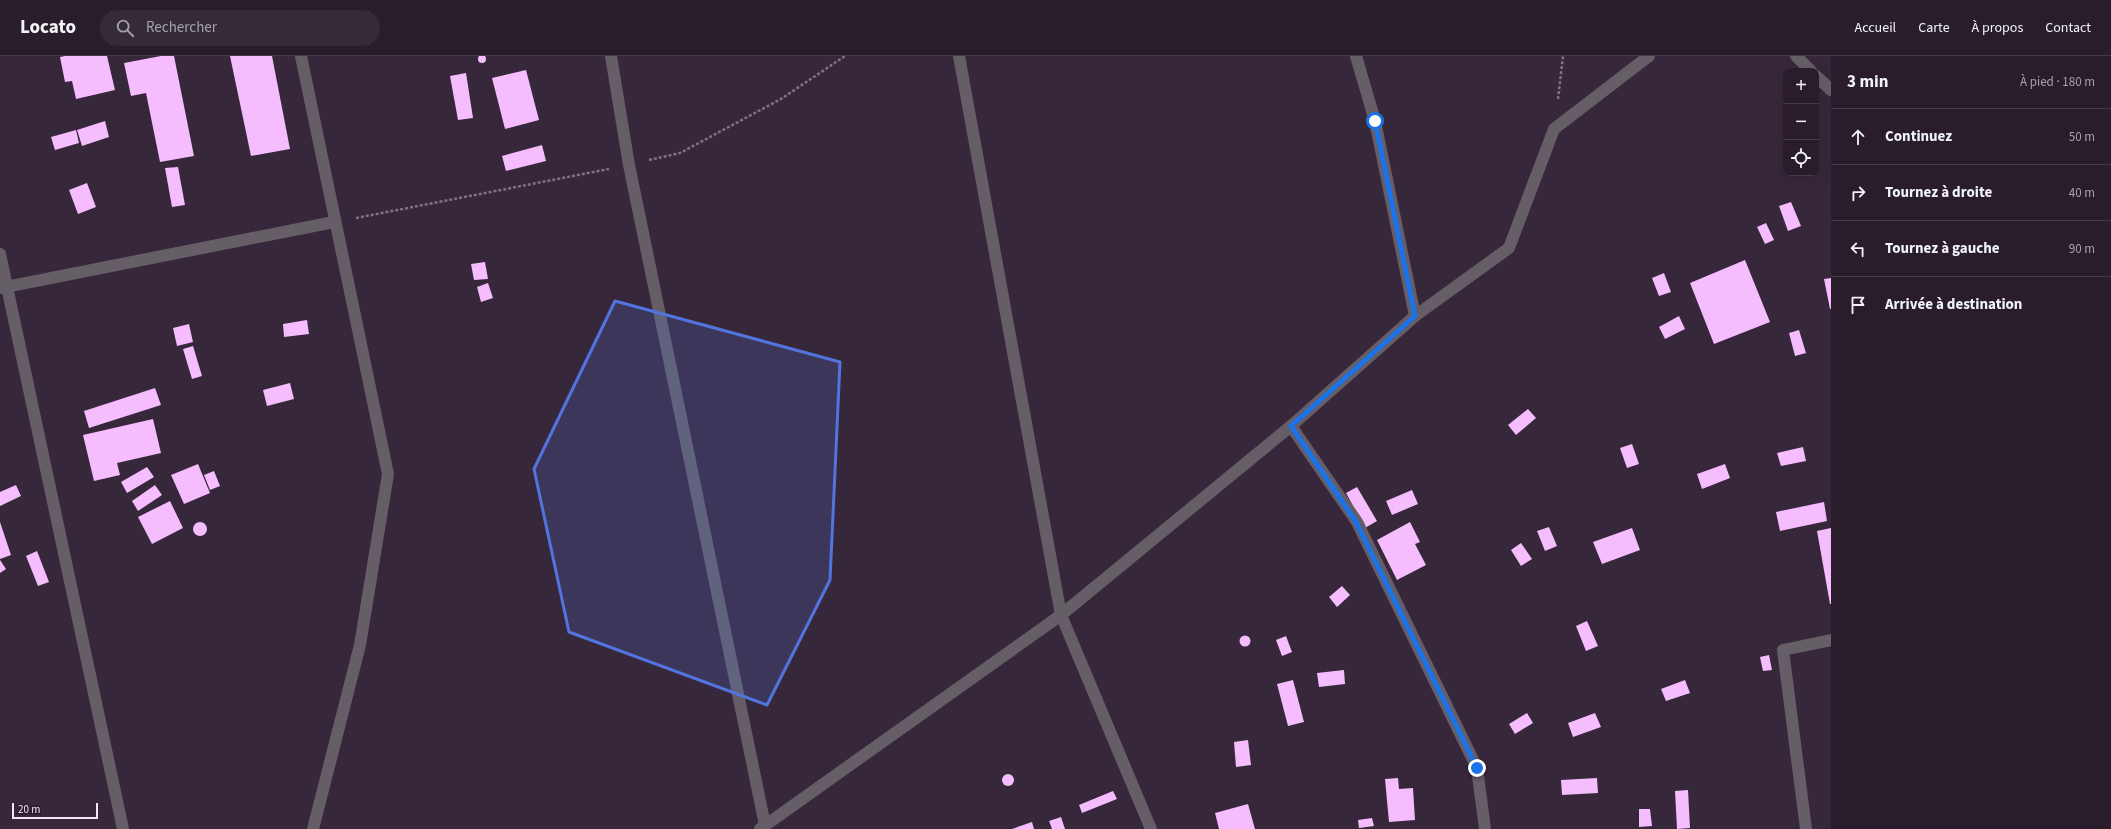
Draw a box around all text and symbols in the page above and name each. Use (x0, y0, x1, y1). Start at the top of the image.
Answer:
search box (100, 10, 380, 46)
text: Locato (20, 14, 76, 41)
icon: search (114, 17, 136, 39)
text: Rechercher (146, 17, 217, 38)
text: Accueil (1855, 18, 1896, 38)
text: Carte (1918, 18, 1950, 38)
text: À propos (1972, 18, 2023, 38)
text: Contact (2045, 18, 2091, 38)
map controls (1783, 68, 1819, 176)
button: + (1783, 68, 1819, 104)
text: 3 min (1847, 70, 1888, 94)
text: À pied · 180 m (2020, 73, 2095, 91)
button: − (1783, 104, 1819, 140)
route start (1366, 112, 1384, 130)
icon: ahead (1847, 126, 1869, 148)
text: Continuez (1885, 126, 1952, 147)
text: 50 m (2069, 128, 2095, 146)
button: locate (1783, 140, 1819, 176)
icon: right (1847, 182, 1869, 204)
text: Tournez à droite (1885, 182, 1992, 203)
text: 40 m (2069, 184, 2095, 202)
icon: left (1847, 238, 1869, 260)
text: Tournez à gauche (1885, 238, 2000, 259)
text: 90 m (2069, 240, 2095, 258)
icon: arrive (1847, 294, 1869, 316)
text: Arrivée à destination (1885, 294, 2022, 315)
route end (1468, 759, 1486, 777)
scale bar (12, 801, 98, 820)
text: 20 m (18, 802, 40, 817)

